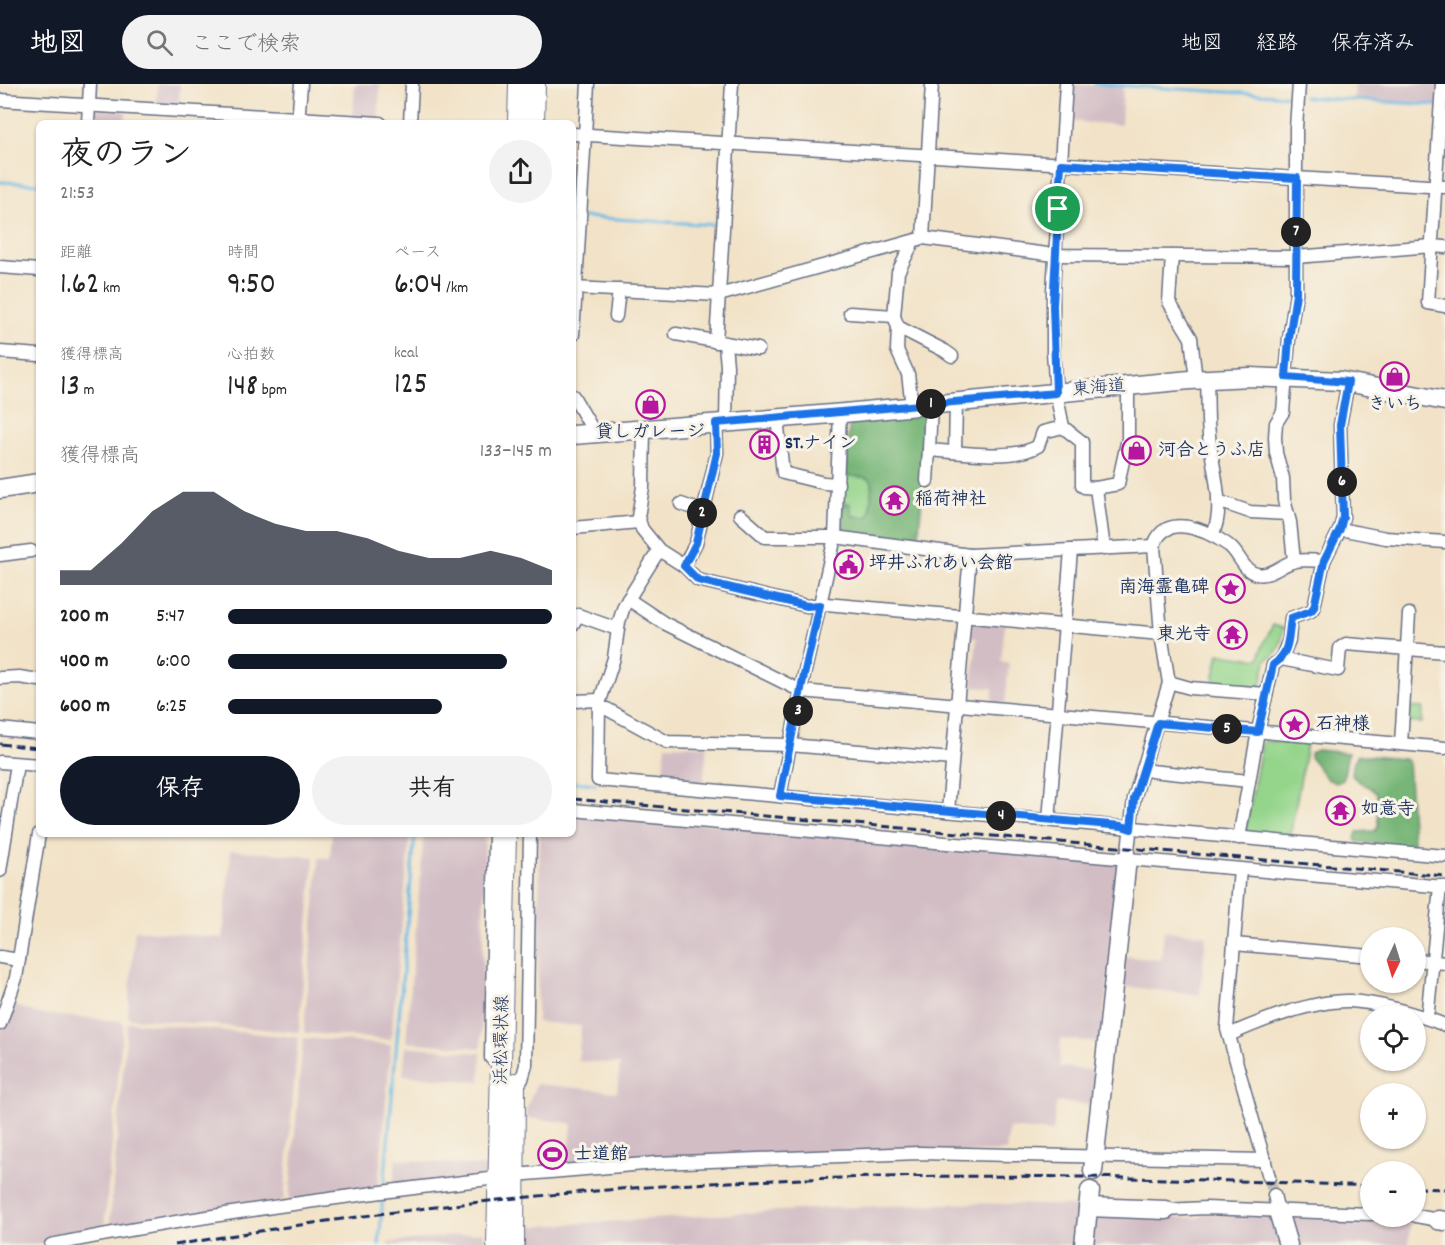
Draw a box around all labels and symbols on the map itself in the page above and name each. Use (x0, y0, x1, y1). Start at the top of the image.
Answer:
pin (1032, 183, 1083, 234)
pin: 7 (1281, 217, 1311, 247)
shop icon: きいち (1379, 360, 1411, 392)
street label: 東海道 (1071, 374, 1127, 404)
shop icon: 貸しガレージ (634, 388, 666, 420)
pin: 1 (916, 389, 946, 419)
place label: きいち (1368, 393, 1422, 418)
place label: 貸しガレージ (595, 421, 705, 446)
building icon: ST.ナイン (748, 428, 780, 460)
place label: ST.ナイン (785, 432, 857, 457)
shop icon: 河合とうふ店 (1121, 435, 1153, 467)
place label: 河合とうふ店 (1158, 439, 1265, 464)
pin: 6 (1327, 467, 1357, 497)
temple icon: 稲荷神社 (878, 484, 910, 516)
place label: 稲荷神社 (915, 488, 987, 513)
pin: 2 (687, 498, 717, 528)
public building icon: 坪井ふれあい会館 (832, 548, 864, 580)
place label: 坪井ふれあい会館 (869, 552, 1013, 577)
place icon: 南海霊亀碑 (1214, 572, 1246, 604)
place label: 南海霊亀碑 (1119, 576, 1209, 601)
temple icon: 東光寺 (1216, 619, 1248, 651)
place label: 東光寺 (1157, 623, 1211, 648)
pin: 3 (783, 696, 813, 726)
place icon: 石神様 (1279, 709, 1311, 741)
place label: 石神様 (1316, 713, 1370, 738)
pin: 5 (1212, 714, 1242, 744)
temple icon: 如意寺 (1324, 794, 1356, 826)
place label: 如意寺 (1361, 798, 1415, 823)
pin: 4 (986, 801, 1016, 831)
north arrow (1360, 927, 1426, 993)
street label: 浜松環状線 (490, 995, 516, 1085)
sports icon: 士道館 (537, 1139, 569, 1171)
place label: 士道館 (574, 1143, 628, 1168)

